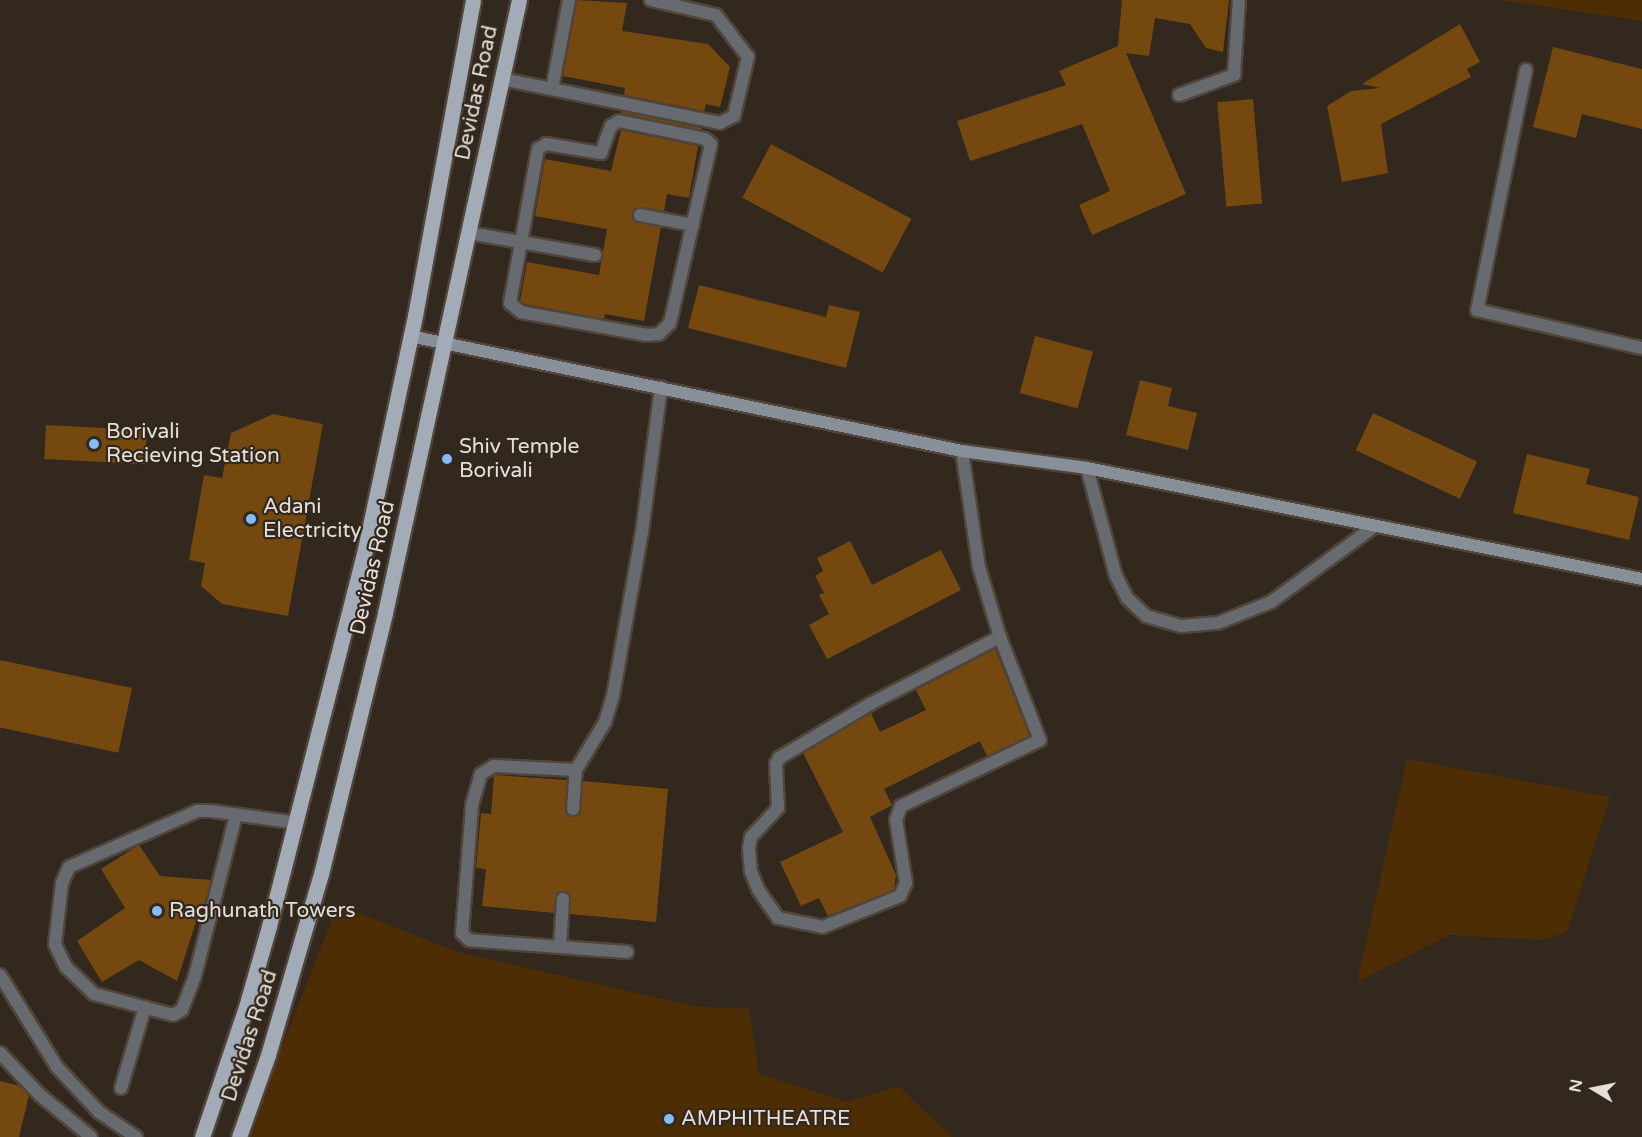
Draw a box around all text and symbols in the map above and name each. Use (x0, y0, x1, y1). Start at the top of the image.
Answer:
street label: Devidas Road (450, 23, 504, 163)
place label: Borivali Recieving Station (106, 419, 280, 469)
place label: Shiv Temple Borivali (459, 434, 579, 484)
marker: Borivali Recieving Station (87, 437, 101, 451)
marker: Shiv Temple Borivali (440, 452, 454, 466)
place label: Adani Electricity (263, 494, 362, 544)
street label: Devidas Road (345, 498, 401, 638)
marker: Adani Electricity (244, 512, 258, 526)
place label: Raghunath Towers (169, 898, 356, 924)
marker: Raghunath Towers (150, 904, 164, 918)
street label: Devidas Road (217, 967, 283, 1105)
north arrow (1564, 1059, 1624, 1119)
text: N (1565, 1078, 1587, 1094)
place label: AMPHITHEATRE (681, 1106, 850, 1132)
marker: AMPHITHEATRE (662, 1112, 676, 1126)

